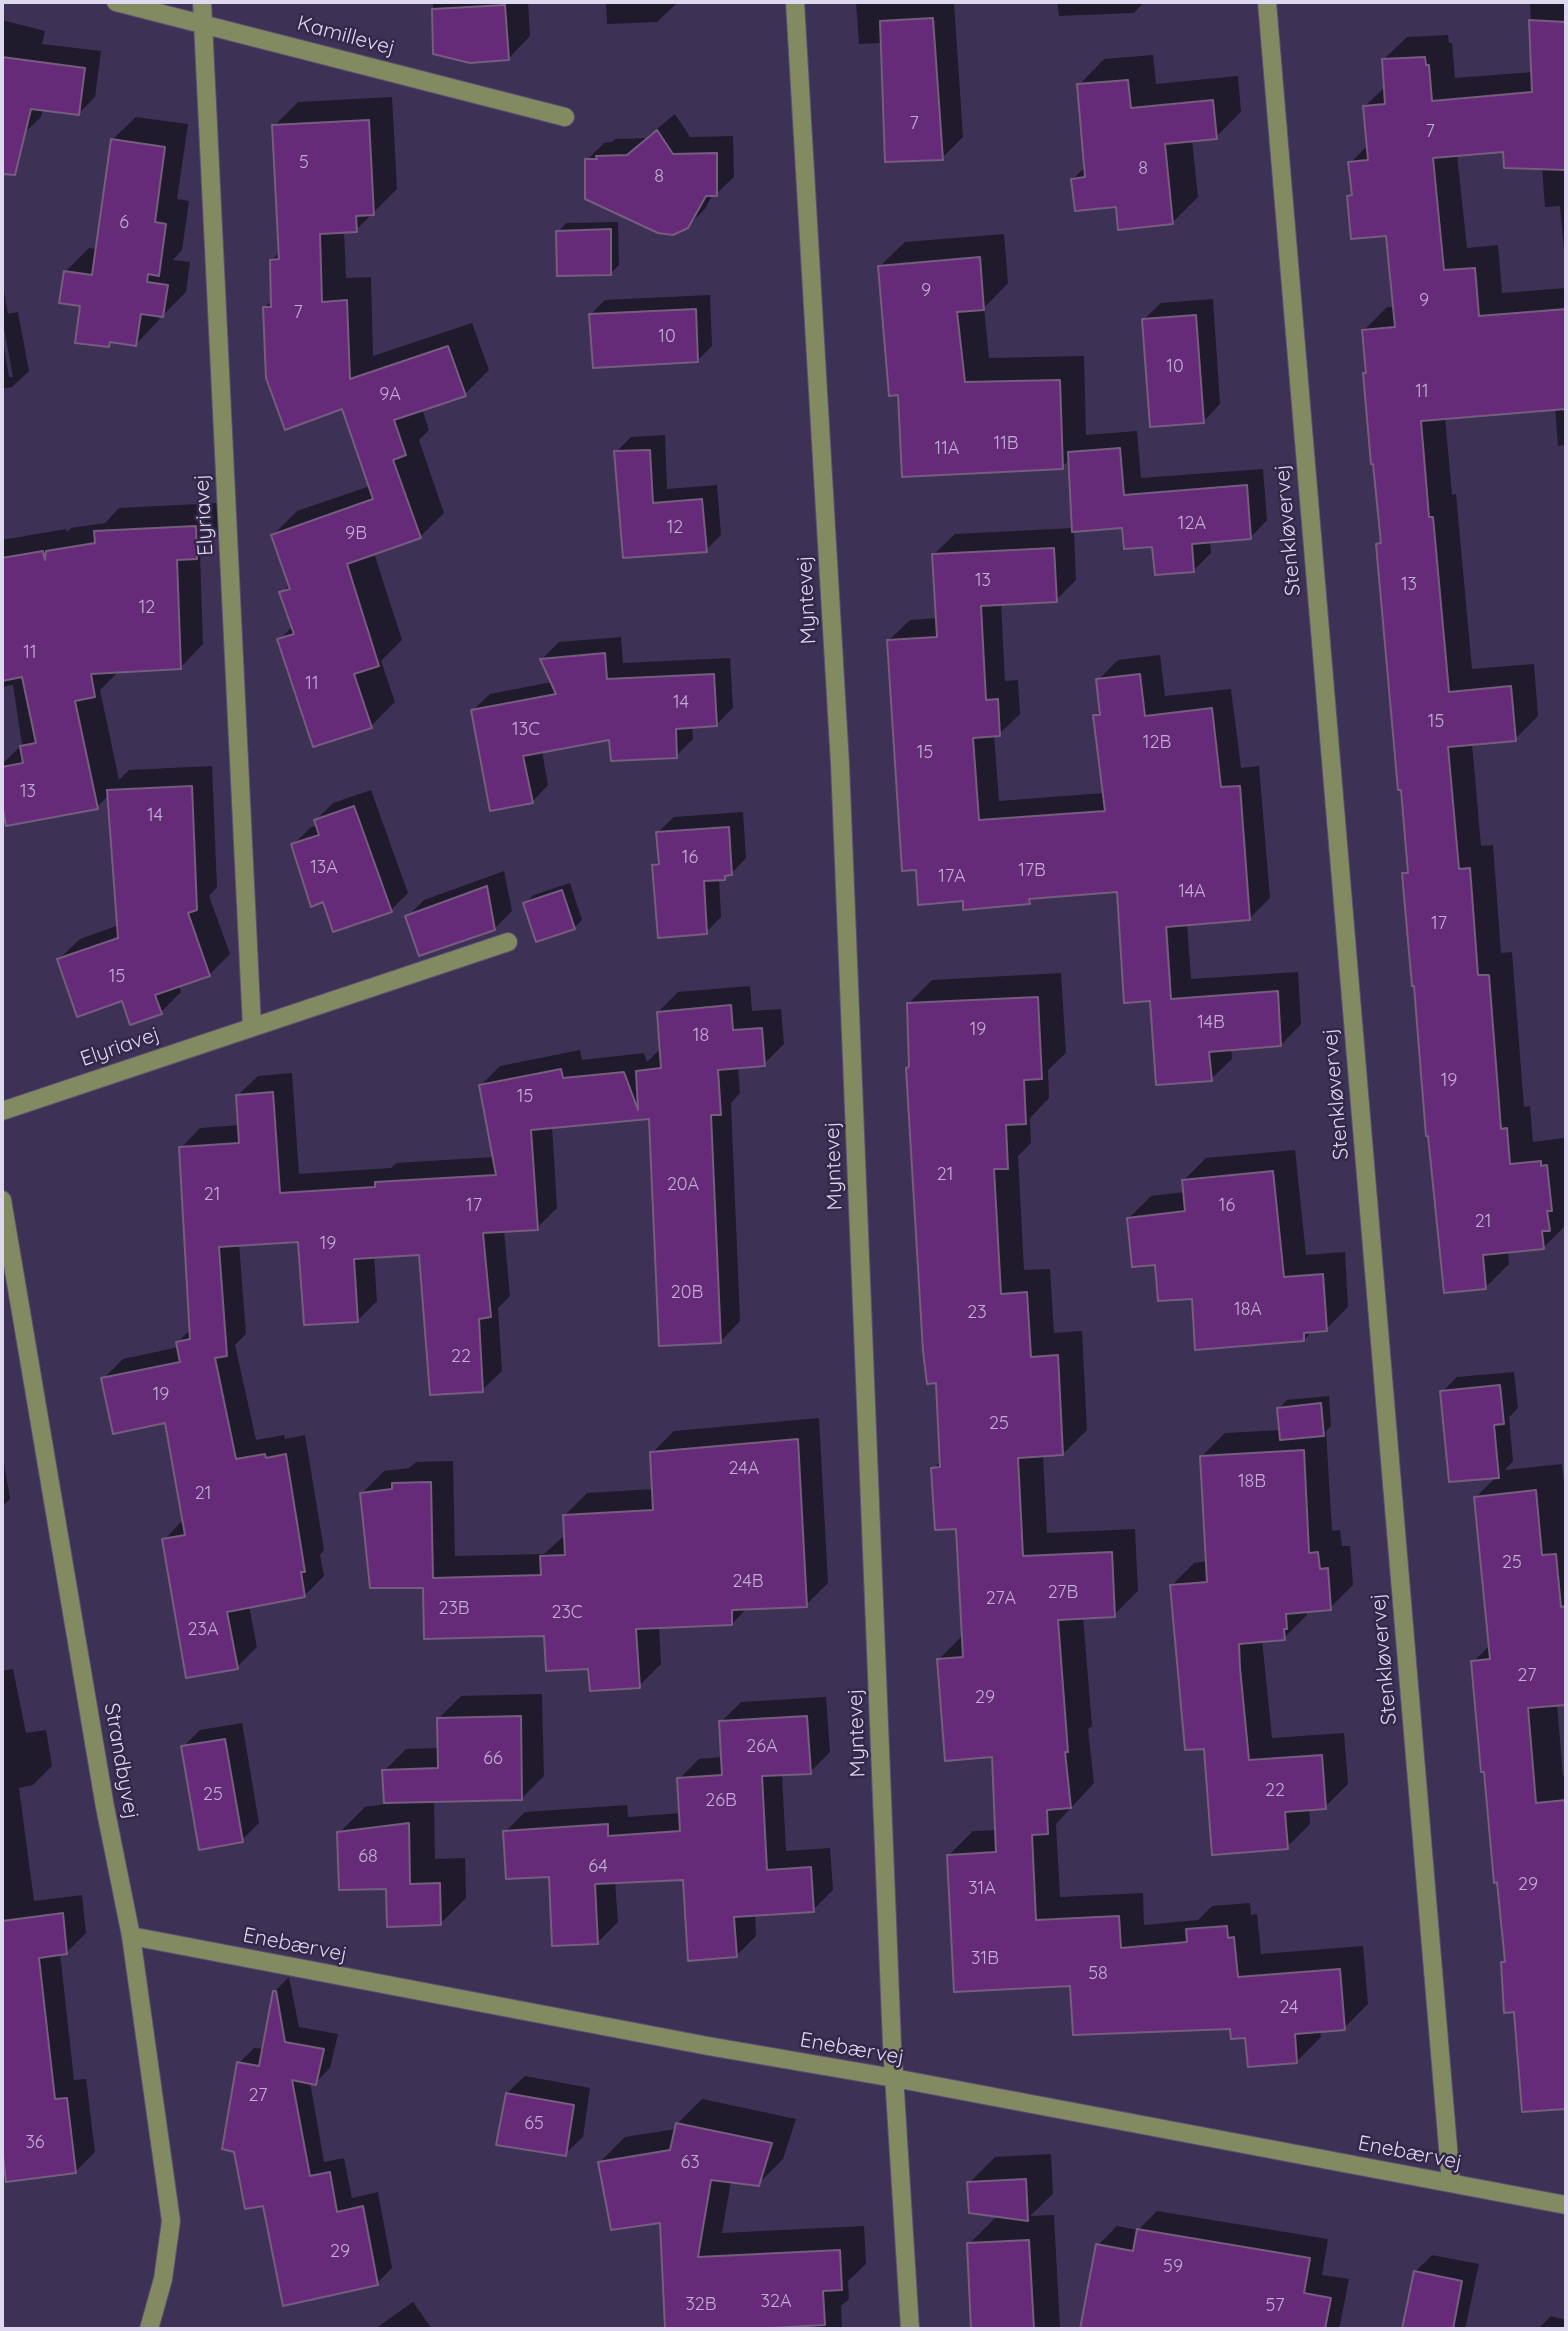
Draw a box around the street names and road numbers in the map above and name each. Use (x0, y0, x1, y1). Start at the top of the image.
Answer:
street label: Kamillevej (294, 11, 398, 61)
street label: Stenkløvervej (1270, 463, 1306, 597)
street label: Elyriavej (189, 473, 219, 557)
street label: Myntevej (792, 555, 822, 645)
street label: Elyriavej (77, 1022, 163, 1072)
street label: Stenkløvervej (1318, 1027, 1354, 1161)
street label: Myntevej (820, 1121, 848, 1211)
street label: Stenkløvervej (1366, 1592, 1402, 1726)
street label: Myntevej (843, 1688, 871, 1778)
street label: Strandbyvej (98, 1701, 144, 1821)
street label: Enebærvej (241, 1923, 349, 1967)
street label: Enebærvej (798, 2027, 906, 2071)
street label: Enebærvej (1356, 2131, 1464, 2175)

